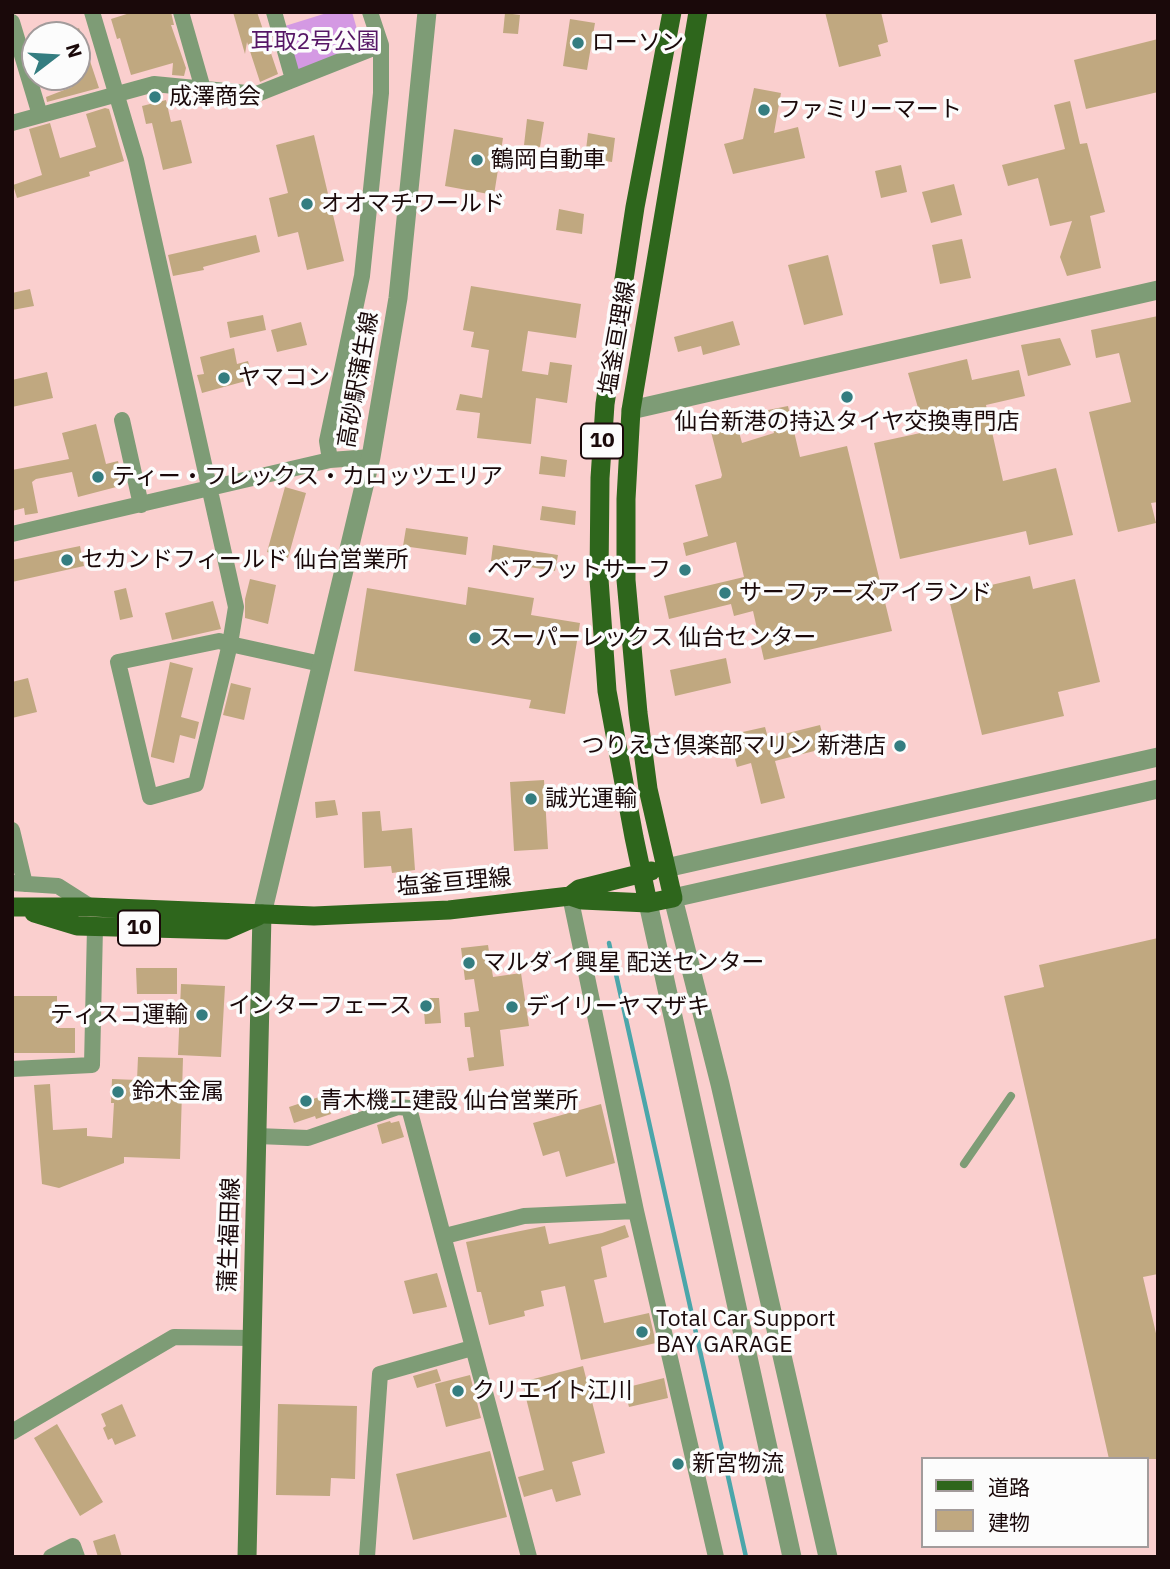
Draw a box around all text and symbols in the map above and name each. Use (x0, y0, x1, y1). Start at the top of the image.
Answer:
north arrow (21, 21, 91, 91)
park label: 耳取2号公園 (251, 28, 379, 56)
place label: ローソン (592, 29, 684, 57)
marker: ローソン (570, 35, 586, 51)
text: N (61, 40, 88, 61)
place label: 成澤商会 (169, 83, 261, 111)
marker: 成澤商会 (147, 89, 163, 105)
place label: ファミリーマート (778, 96, 962, 124)
marker: ファミリーマート (756, 102, 772, 118)
place label: 鶴岡自動車 (491, 146, 606, 174)
marker: 鶴岡自動車 (469, 152, 485, 168)
place label: オオマチワールド (321, 190, 505, 218)
marker: オオマチワールド (299, 196, 315, 212)
street label: 塩釜亘理線 (594, 279, 642, 397)
street label: 高砂駅蒲生線 (333, 310, 385, 450)
place label: ヤマコン (238, 364, 330, 392)
marker: ヤマコン (216, 370, 232, 386)
marker: 仙台新港の持込タイヤ交換専門店 (839, 389, 855, 405)
place label: 仙台新港の持込タイヤ交換専門店 (675, 408, 1019, 436)
road number: 10 (581, 424, 623, 458)
place label: ティー・フレックス・カロッツエリア (112, 463, 503, 491)
marker: ティー・フレックス・カロッツエリア (90, 469, 106, 485)
place label: セカンドフィールド 仙台営業所 (81, 546, 408, 574)
marker: セカンドフィールド 仙台営業所 (59, 552, 75, 568)
place label: ベアフットサーフ (487, 556, 671, 584)
marker: ベアフットサーフ (677, 562, 693, 578)
place label: サーファーズアイランド (739, 579, 992, 607)
marker: サーファーズアイランド (717, 585, 733, 601)
place label: スーパーレックス 仙台センター (489, 624, 816, 652)
marker: スーパーレックス 仙台センター (467, 630, 483, 646)
place label: つりえさ倶楽部マリン 新港店 (582, 732, 886, 760)
marker: つりえさ倶楽部マリン 新港店 (892, 738, 908, 754)
place label: 誠光運輸 (545, 785, 637, 813)
marker: 誠光運輸 (523, 791, 539, 807)
street label: 塩釜亘理線 (396, 864, 512, 902)
road number: 10 (118, 911, 160, 946)
place label: マルダイ興星 配送センター (483, 949, 764, 977)
marker: マルダイ興星 配送センター (461, 955, 477, 971)
place label: インターフェース (228, 992, 412, 1020)
place label: デイリーヤマザキ (526, 993, 710, 1021)
marker: インターフェース (418, 998, 434, 1014)
marker: デイリーヤマザキ (504, 999, 520, 1015)
place label: ティスコ運輸 (50, 1001, 188, 1029)
marker: ティスコ運輸 (194, 1007, 210, 1023)
place label: 鈴木金属 (132, 1078, 224, 1106)
marker: 鈴木金属 (110, 1084, 126, 1100)
place label: 青木機工建設 仙台営業所 (320, 1087, 578, 1115)
marker: 青木機工建設 仙台営業所 (298, 1093, 314, 1109)
street label: 蒲生福田線 (214, 1177, 246, 1293)
place label: Total Car Support BAY GARAGE (656, 1305, 836, 1359)
marker: Total Car Support BAY GARAGE (634, 1324, 650, 1340)
place label: クリエイト江川 (472, 1377, 633, 1405)
marker: クリエイト江川 (450, 1383, 466, 1399)
place label: 新宮物流 (692, 1450, 784, 1478)
marker: 新宮物流 (670, 1456, 686, 1472)
legend (922, 1457, 1149, 1548)
text: 道路 (988, 1473, 1030, 1501)
text: 建物 (988, 1508, 1030, 1536)

